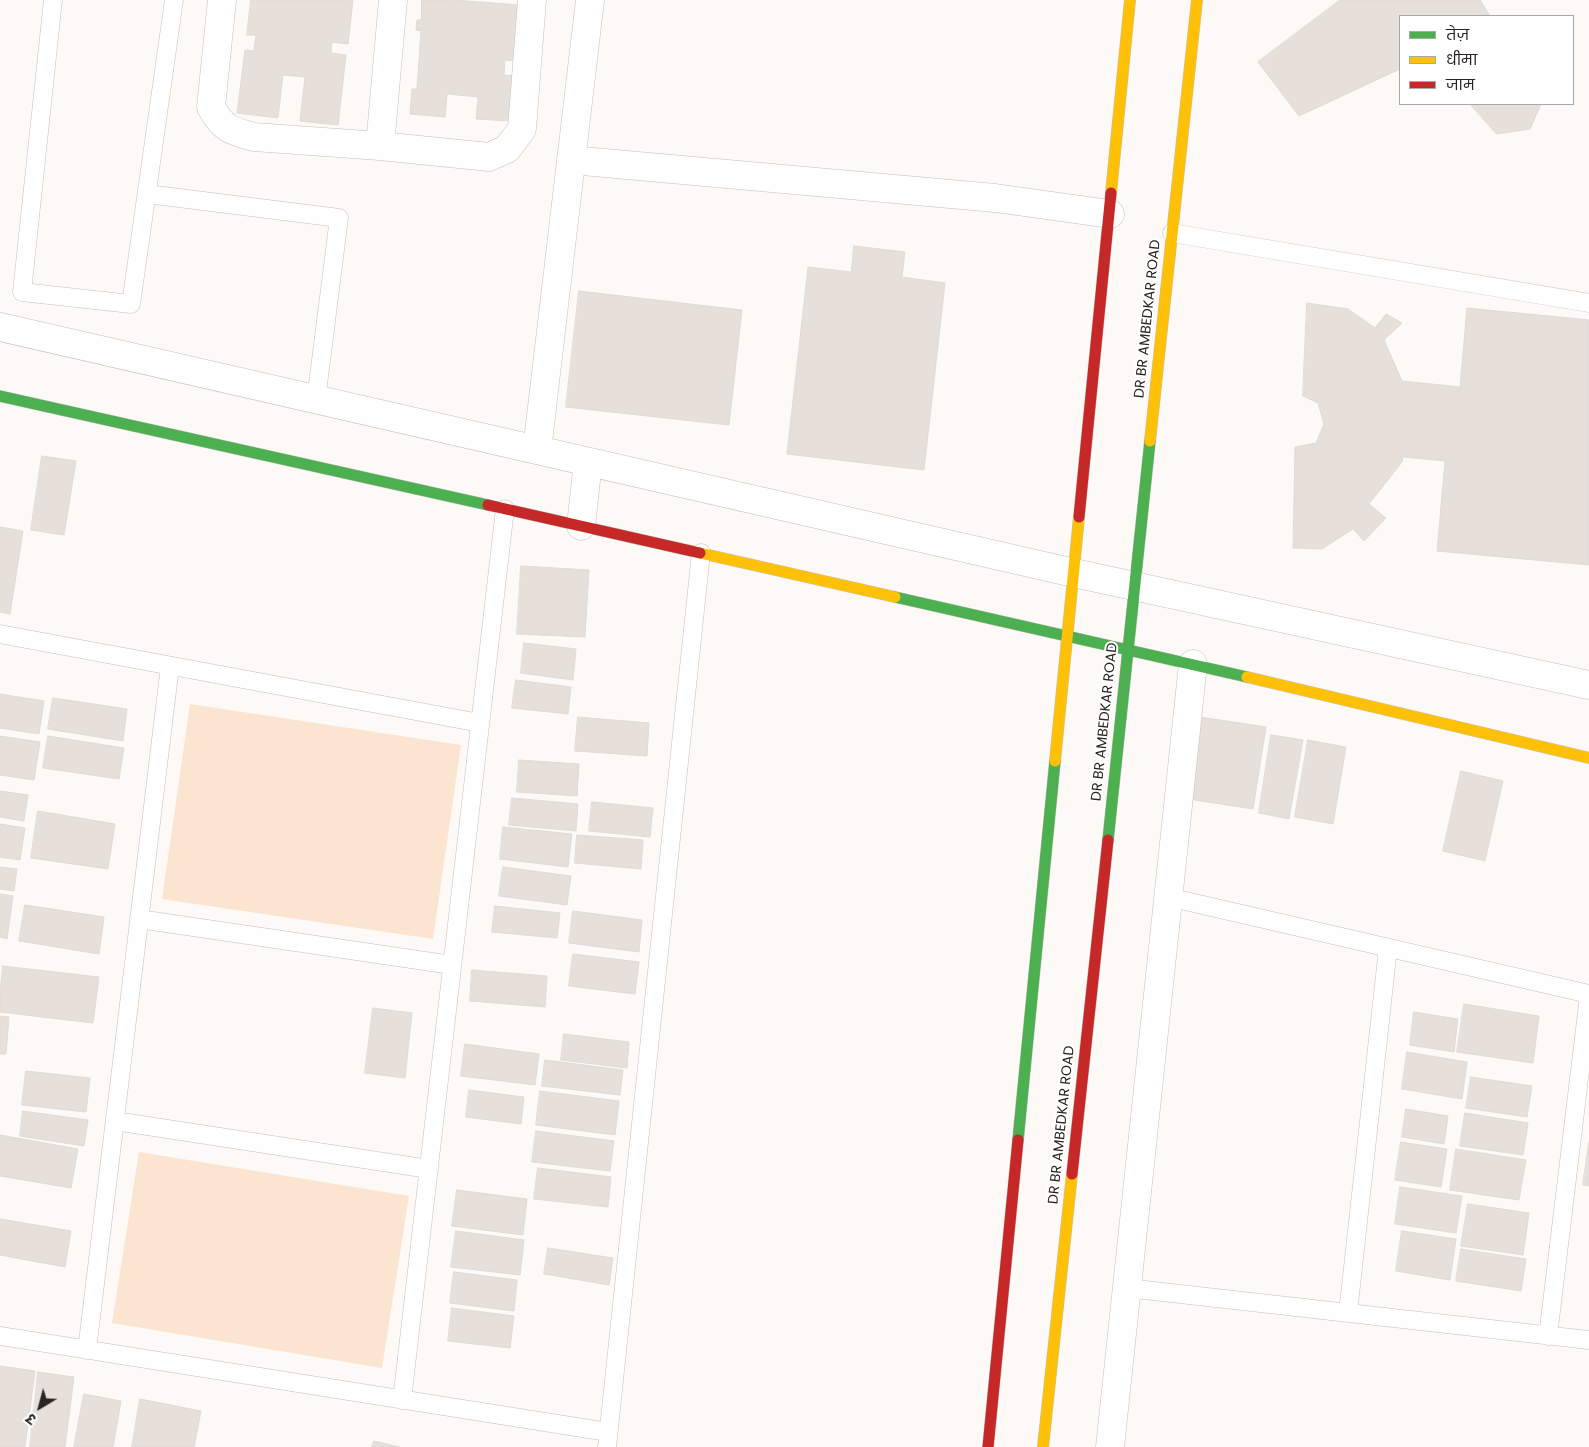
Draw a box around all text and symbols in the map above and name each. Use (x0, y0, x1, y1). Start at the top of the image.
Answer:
legend (1399, 15, 1574, 105)
text: तेज़ (1446, 24, 1469, 45)
text: धीमा (1446, 49, 1477, 70)
text: जाम (1446, 74, 1475, 95)
street label: DR BR AMBEDKAR ROAD (1131, 239, 1165, 399)
street label: DR BR AMBEDKAR ROAD (1088, 642, 1122, 802)
street label: DR BR AMBEDKAR ROAD (1045, 1045, 1079, 1205)
north arrow (15, 1382, 65, 1432)
text: उ (22, 1409, 40, 1429)

